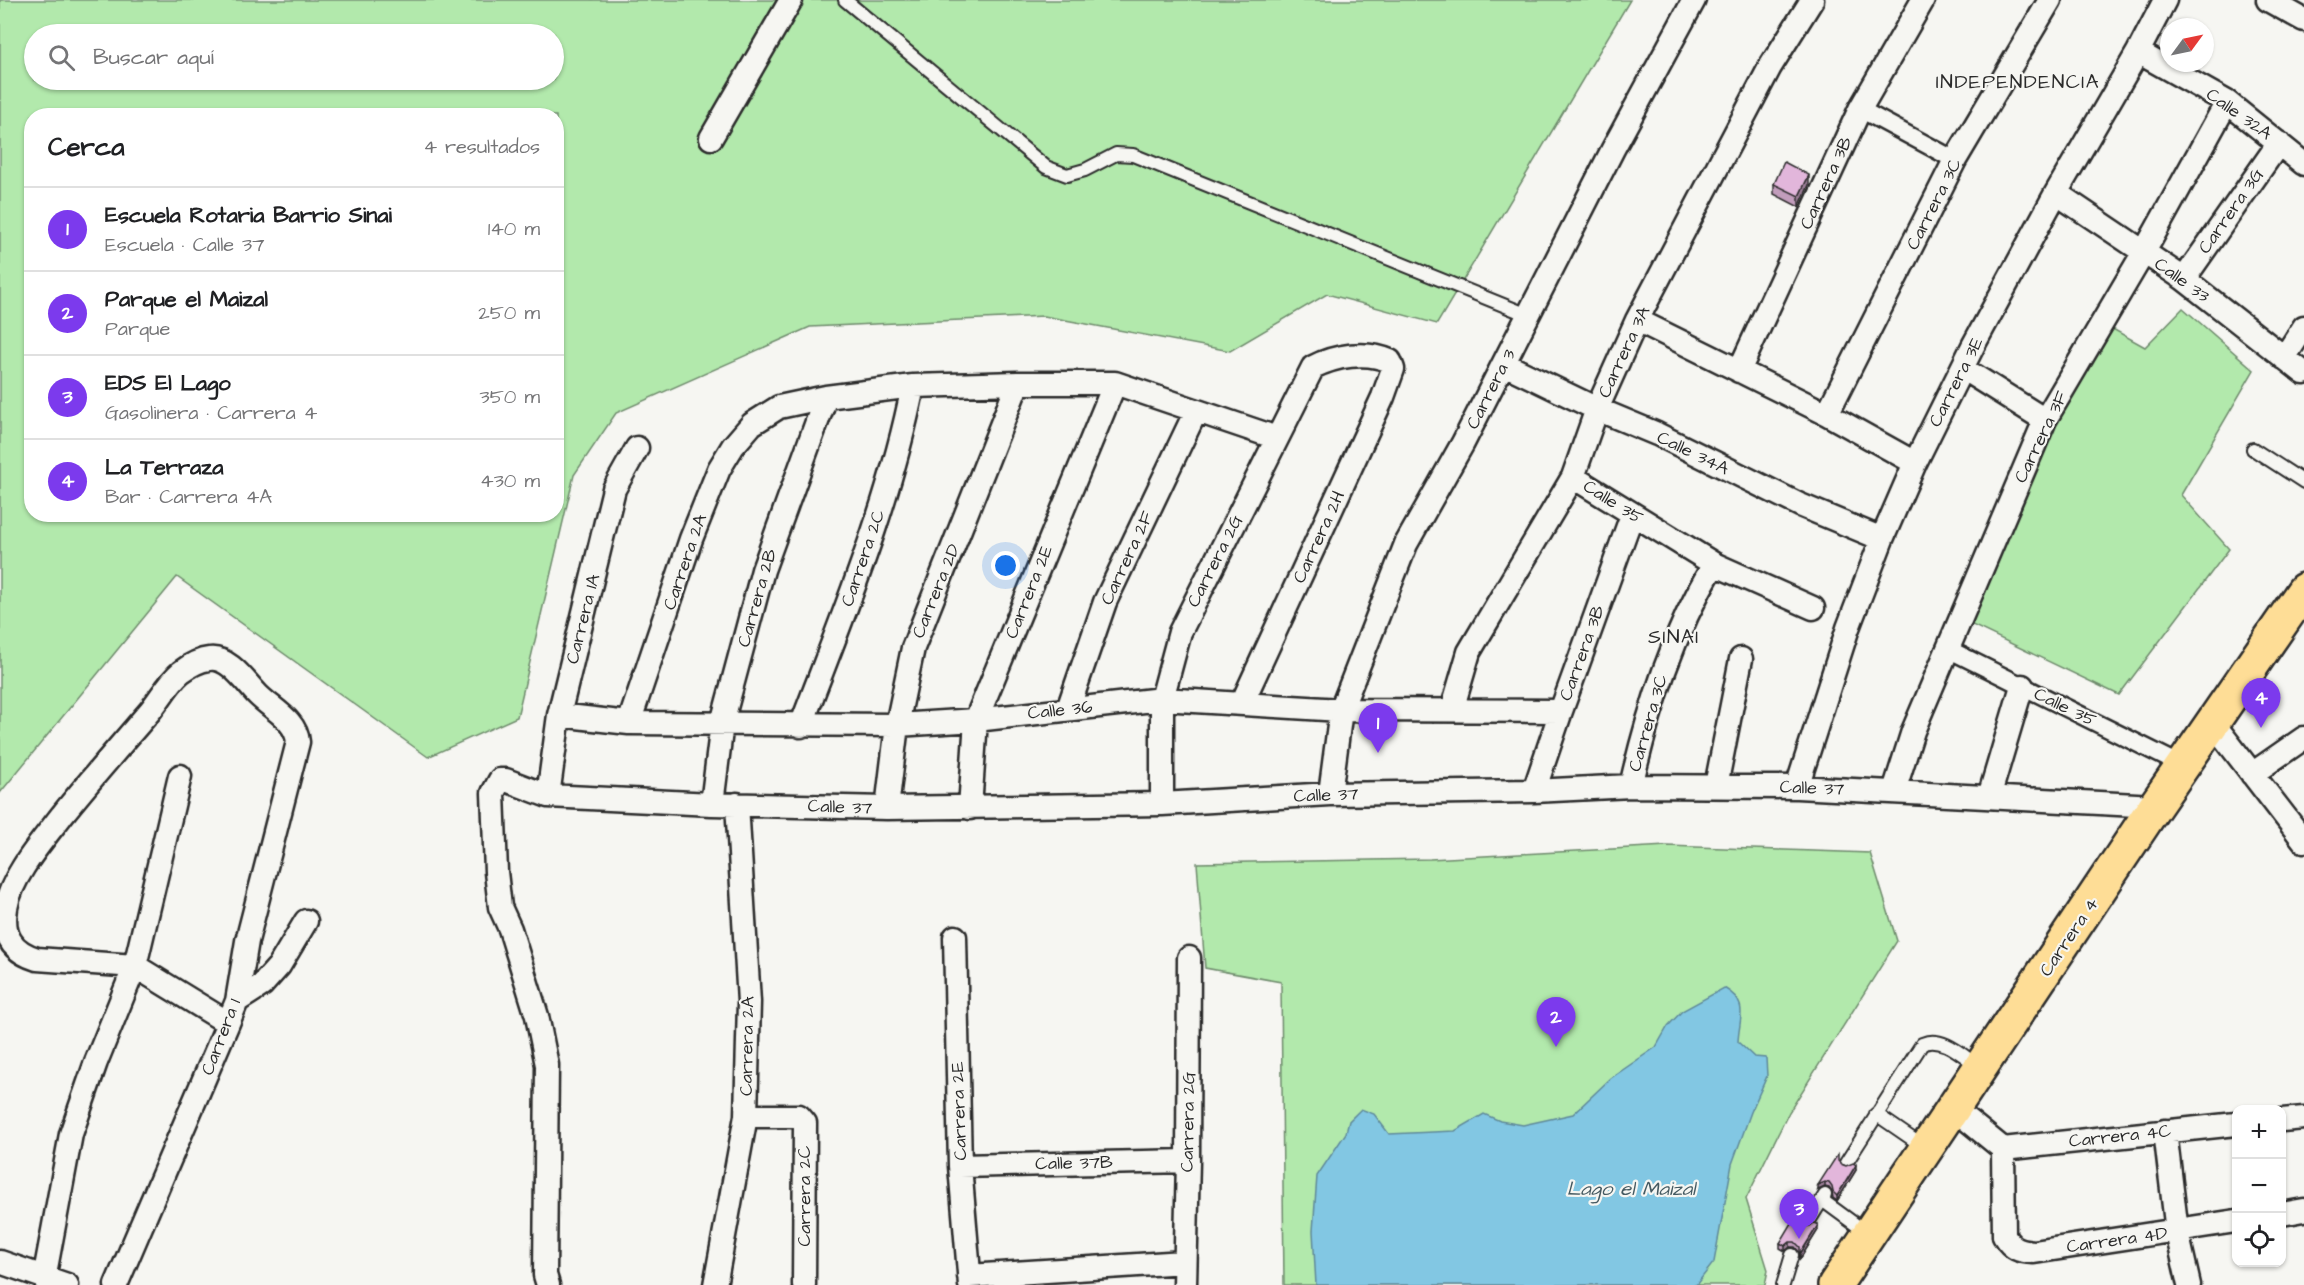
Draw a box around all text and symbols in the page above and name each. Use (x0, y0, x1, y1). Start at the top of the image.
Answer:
north arrow (2160, 18, 2214, 72)
search box (24, 24, 564, 90)
icon: search (45, 41, 78, 74)
text: Buscar aquí (93, 42, 214, 73)
district label: INDEPENDENCIA (1936, 68, 2100, 96)
street label: Calle 32A (2201, 82, 2277, 146)
text: Cerca (48, 129, 125, 165)
street label: Carrera 3B (1794, 132, 1858, 233)
text: 4 resultados (423, 133, 540, 161)
street label: Carrera 3C (1900, 154, 1968, 254)
street label: Carrera 3G (2192, 163, 2270, 259)
text: Escuela Rotaria Barrio Sinai (105, 200, 392, 231)
text: 1 (66, 215, 69, 243)
text: 140 m (488, 215, 540, 243)
text: Escuela · Calle 37 (105, 231, 265, 259)
street label: Calle 33 (2149, 251, 2215, 309)
text: Parque el Maizal (105, 284, 268, 315)
text: 2 (62, 299, 73, 327)
text: 250 m (478, 299, 540, 327)
street label: Carrera 3A (1592, 302, 1656, 402)
text: Parque (105, 315, 170, 343)
street label: Carrera 3E (1923, 333, 1989, 431)
street label: Carrera 3 (1460, 345, 1522, 433)
text: EDS El Lago (105, 368, 231, 399)
text: 3 (62, 383, 73, 411)
text: 350 m (479, 383, 540, 411)
street label: Carrera 3F (2008, 386, 2074, 487)
text: Gasolinera · Carrera 4 (105, 399, 317, 427)
street label: Calle 34A (1653, 425, 1734, 481)
text: La Terraza (105, 452, 223, 483)
text: 4 (61, 467, 74, 495)
text: 430 m (480, 467, 540, 495)
street label: Calle 35 (1578, 474, 1648, 530)
text: Bar · Carrera 4A (105, 483, 272, 511)
street label: Carrera 2H (1287, 487, 1351, 587)
street label: Carrera 2C (835, 506, 891, 610)
street label: Carrera 2F (1094, 507, 1160, 609)
street label: Carrera 2A (657, 510, 713, 613)
street label: Carrera 2G (1181, 510, 1249, 611)
street label: Carrera 2D (906, 540, 966, 642)
street label: Carrera 2E (999, 541, 1059, 642)
street label: Carrera 2B (731, 546, 783, 650)
your location (991, 551, 1020, 580)
street label: Carrera 1A (560, 571, 606, 666)
street label: Carrera 3B (1553, 602, 1611, 704)
district label: SINAI (1648, 623, 1700, 651)
street label: Carrera 3C (1622, 671, 1674, 774)
pin: 4 (2242, 678, 2280, 728)
street label: Calle 35 (2030, 681, 2101, 733)
street label: Calle 36 (1026, 694, 1094, 726)
pin: 1 (1358, 704, 1398, 753)
street label: Calle 37 (1779, 774, 1845, 802)
street label: Calle 37 (1293, 781, 1359, 809)
street label: Calle 37 (807, 793, 873, 821)
street label: Carrera 4 (2033, 893, 2105, 981)
street label: Carrera 1 (195, 995, 247, 1079)
street label: Carrera 2A (734, 996, 760, 1096)
pin: 2 (1536, 998, 1576, 1047)
street label: Carrera 2E (945, 1061, 973, 1161)
street label: Carrera 2G (1175, 1071, 1201, 1172)
map controls (2232, 1105, 2286, 1267)
button: + (2232, 1105, 2286, 1159)
street label: Carrera 4C (2068, 1118, 2173, 1154)
street label: Carrera 2C (792, 1145, 817, 1246)
street label: Calle 37B (1035, 1150, 1113, 1176)
button: − (2232, 1159, 2286, 1213)
water label: Lago el Maizal (1567, 1175, 1698, 1204)
pin: 3 (1780, 1190, 1818, 1239)
button: locate (2232, 1213, 2286, 1267)
street label: Carrera 4D (2065, 1220, 2169, 1259)

